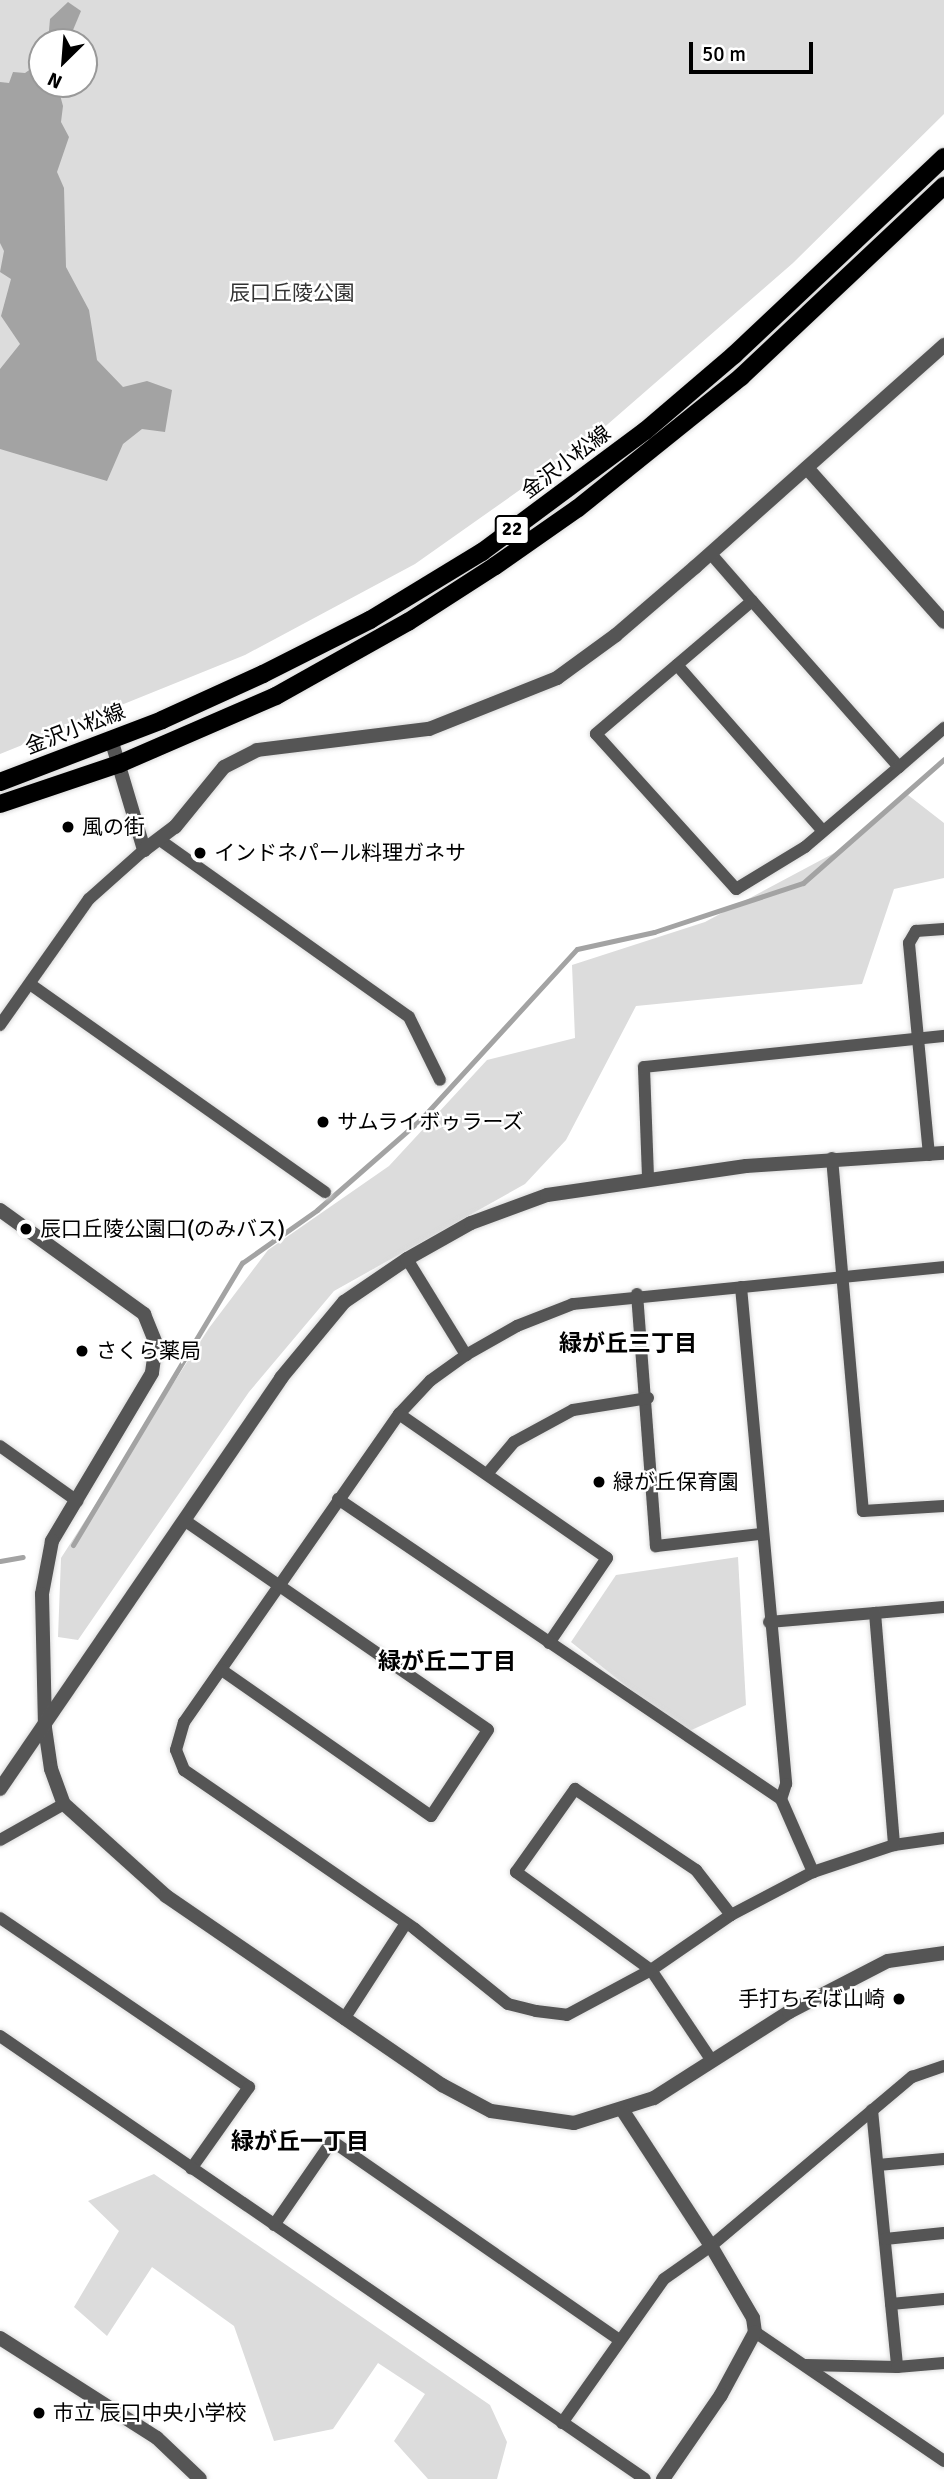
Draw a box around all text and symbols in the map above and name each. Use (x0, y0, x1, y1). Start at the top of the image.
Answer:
north arrow (28, 28, 98, 98)
scale bar (692, 28, 816, 72)
text: 50 m (702, 41, 746, 67)
text: N (44, 67, 66, 94)
park label: 辰口丘陵公園 (229, 280, 355, 306)
street label: 金沢小松線 (516, 420, 616, 504)
road number: 22 (494, 514, 530, 545)
street label: 金沢小松線 (21, 698, 129, 760)
place label: 風の街 (82, 814, 145, 840)
marker: 風の街 (60, 819, 76, 835)
place label: インドネパール料理ガネサ (214, 840, 466, 866)
marker: インドネパール料理ガネサ (192, 845, 208, 861)
place label: サムライボゥラーズ (337, 1109, 526, 1135)
marker: サムライボゥラーズ (315, 1114, 331, 1130)
place label: 辰口丘陵公園口(のみバス) (40, 1216, 285, 1242)
marker: 辰口丘陵公園口(のみバス) (18, 1221, 34, 1237)
district label: 緑が丘三丁目 (559, 1330, 697, 1358)
place label: さくら薬局 (96, 1338, 201, 1364)
marker: さくら薬局 (74, 1343, 90, 1359)
place label: 緑が丘保育園 (613, 1469, 739, 1495)
marker: 緑が丘保育園 (591, 1474, 607, 1490)
district label: 緑が丘二丁目 (378, 1648, 516, 1676)
place label: 手打ちそば山崎 (738, 1986, 885, 2012)
marker: 手打ちそば山崎 (891, 1991, 907, 2007)
district label: 緑が丘一丁目 (231, 2128, 369, 2156)
place label: 市立 辰口中央小学校 (53, 2400, 247, 2426)
marker: 市立 辰口中央小学校 (31, 2405, 47, 2421)

